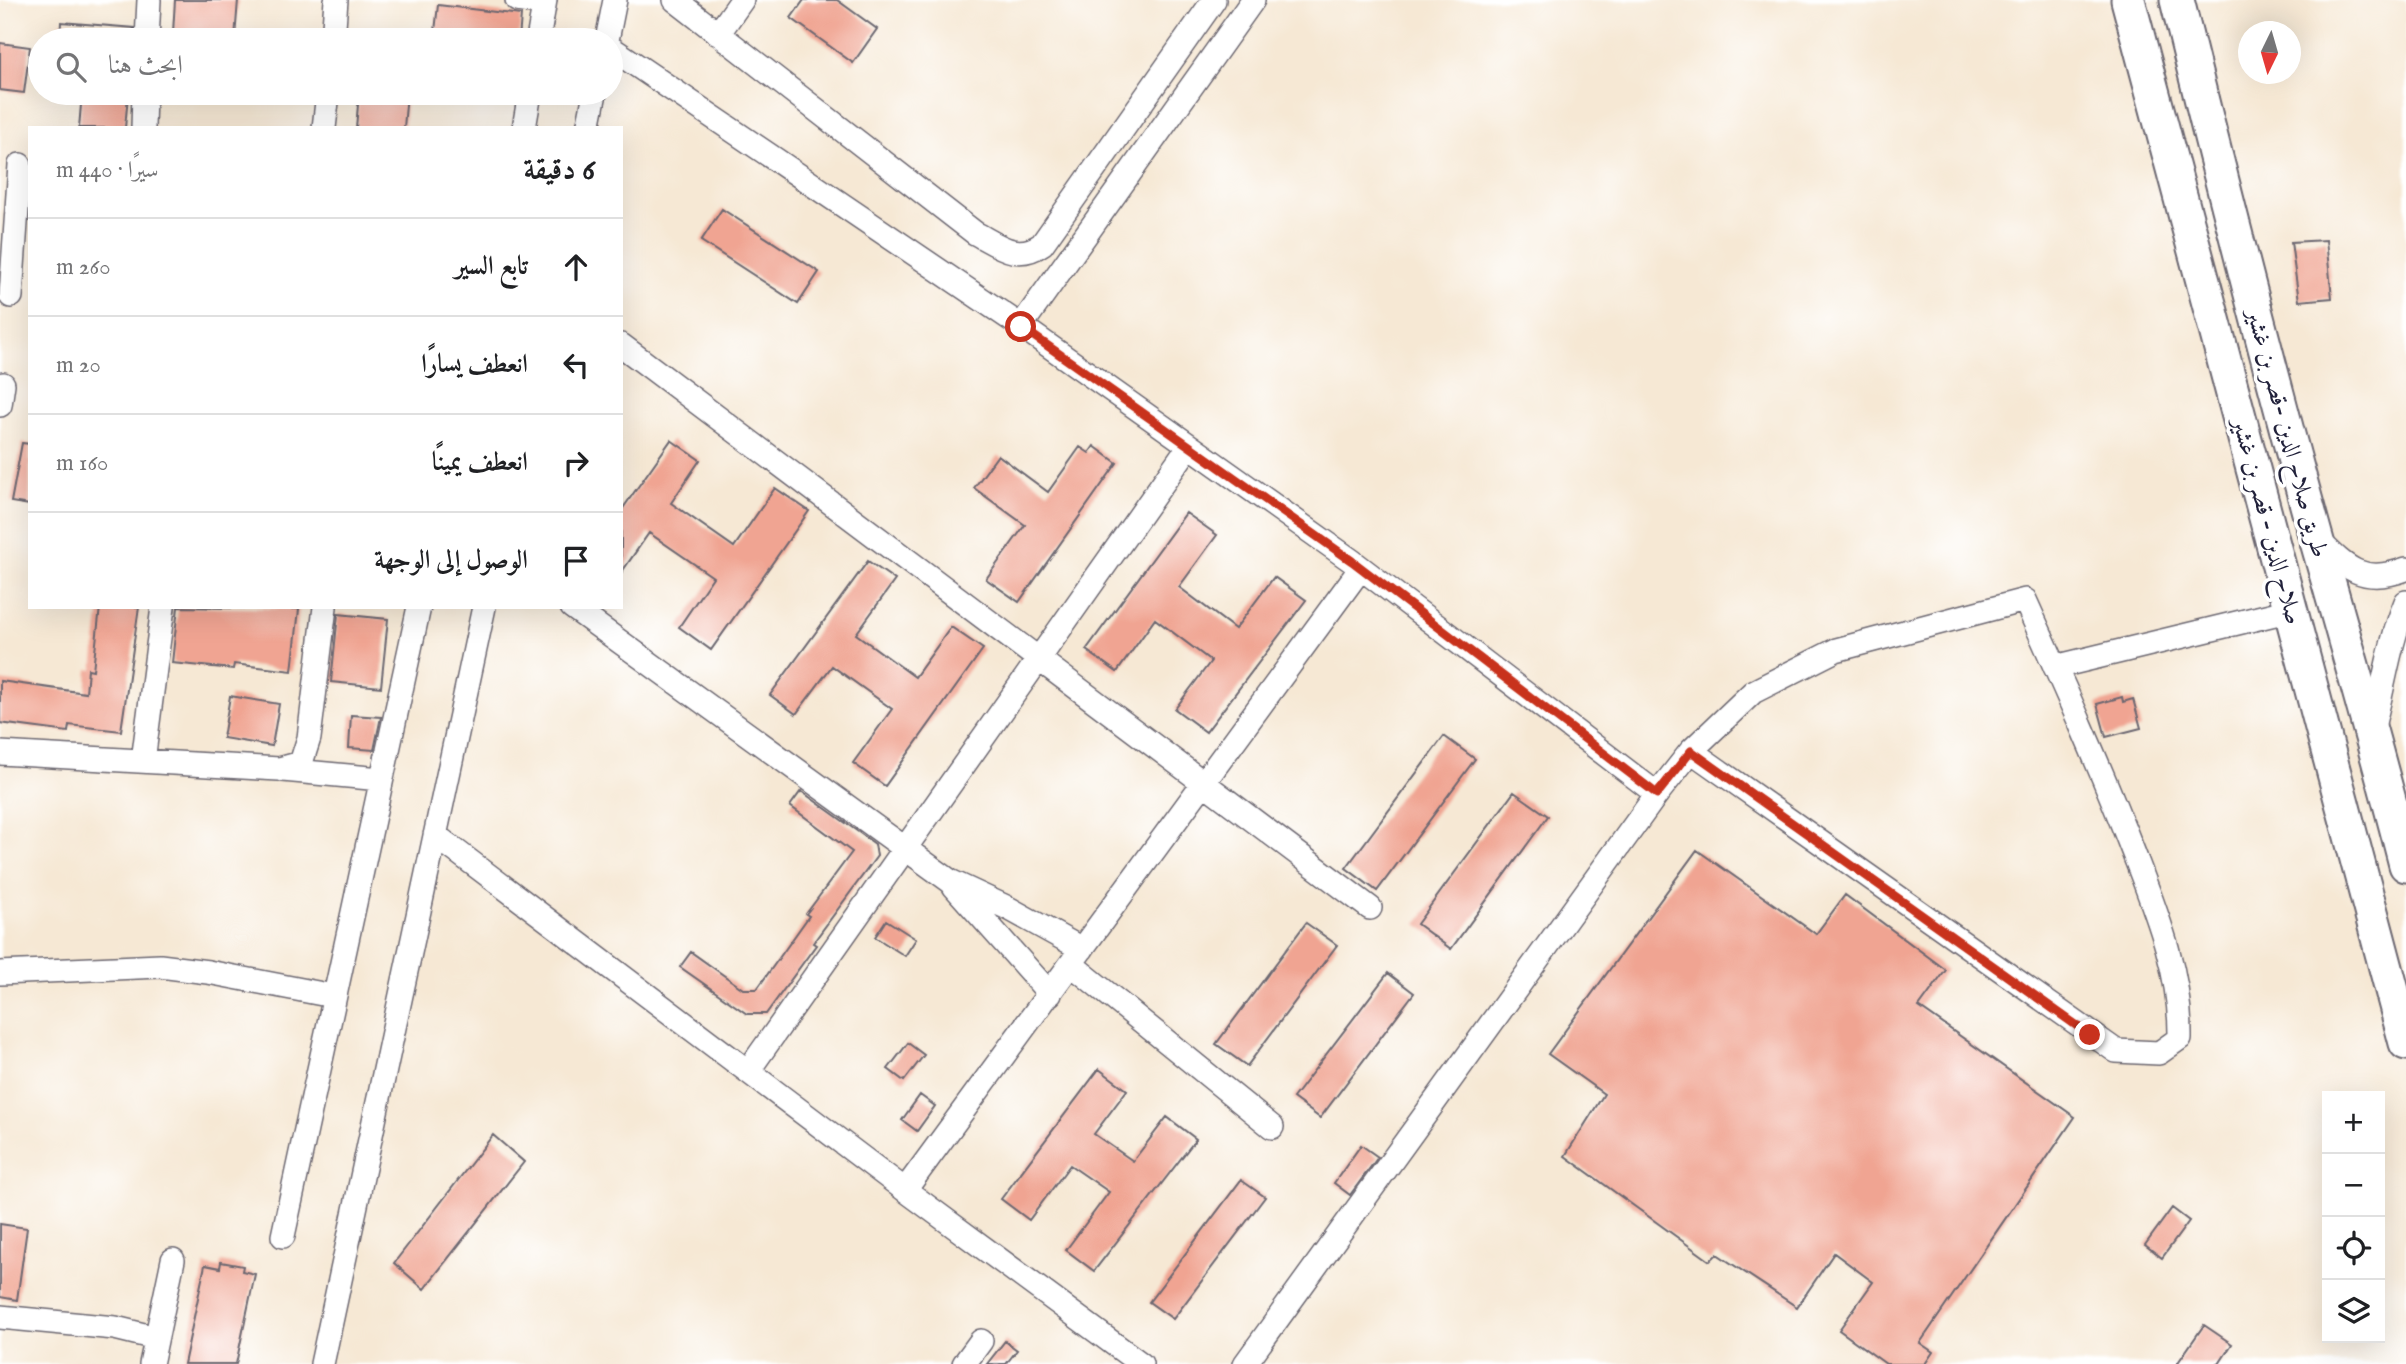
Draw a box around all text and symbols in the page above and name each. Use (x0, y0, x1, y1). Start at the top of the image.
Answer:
north arrow (2238, 21, 2301, 84)
search box (28, 28, 623, 105)
icon: search (52, 48, 90, 86)
text: ابحث هنا (108, 49, 183, 82)
text: 6 دقيقة (523, 152, 595, 190)
text: سيرًا · 440 m (56, 156, 158, 185)
icon: ahead (557, 248, 595, 286)
text: تابع السير (454, 250, 528, 283)
text: 260 m (56, 253, 111, 282)
street label: طريق صلاح الدين -قصر بن غشير (2234, 303, 2335, 562)
route start (1005, 311, 1036, 342)
icon: left (557, 346, 595, 384)
text: انعطف يسارًا (421, 348, 528, 381)
text: 20 m (56, 351, 101, 380)
street label: صلاح الدين - قصر بن غشير (2219, 412, 2309, 629)
icon: right (557, 444, 595, 482)
text: انعطف يمينًا (432, 446, 528, 479)
text: 160 m (56, 449, 108, 478)
icon: arrive (557, 542, 595, 580)
text: الوصول إلى الوجهة (374, 544, 528, 577)
route end (2074, 1019, 2105, 1050)
map controls (2322, 1091, 2385, 1343)
button: + (2322, 1091, 2385, 1154)
button: − (2322, 1154, 2385, 1217)
button: locate (2322, 1217, 2385, 1280)
button: layers (2322, 1280, 2385, 1343)

